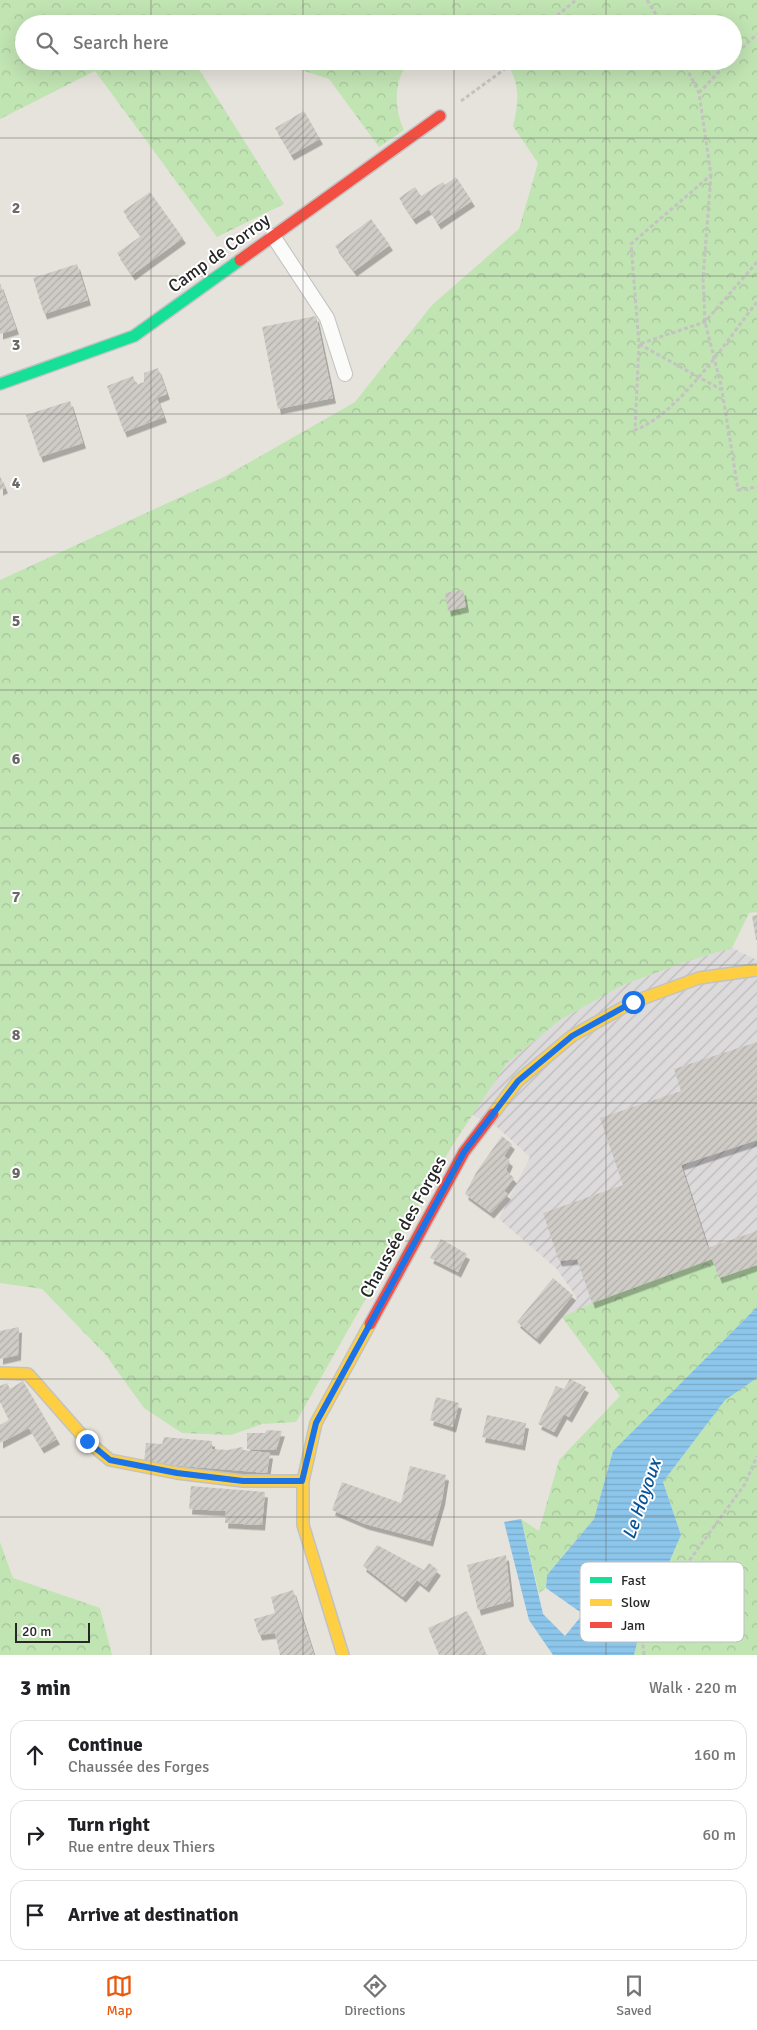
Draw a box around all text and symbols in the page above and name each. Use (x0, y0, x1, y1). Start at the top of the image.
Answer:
search box (15, 15, 742, 70)
icon: search (33, 29, 61, 57)
text: Search here (73, 31, 169, 55)
text: 2 (12, 198, 20, 218)
street label: Camp de Corroy (164, 208, 275, 297)
text: 3 (12, 335, 20, 355)
text: 4 (12, 473, 21, 493)
text: 5 (12, 611, 20, 631)
text: 6 (12, 749, 21, 769)
text: 7 (12, 887, 21, 907)
route start (622, 991, 645, 1014)
text: 8 (12, 1025, 21, 1045)
street label: Chaussée des Forges (355, 1152, 451, 1302)
text: 9 (12, 1163, 21, 1183)
route end (76, 1430, 99, 1453)
water label: Le Hoyoux (617, 1454, 668, 1543)
legend (580, 1562, 744, 1642)
text: Fast (621, 1572, 646, 1589)
text: Slow (621, 1594, 650, 1611)
text: Jam (621, 1617, 645, 1634)
scale bar (15, 1620, 90, 1643)
text: 20 m (22, 1623, 51, 1640)
text: 3 min (20, 1675, 71, 1701)
text: Walk · 220 m (649, 1678, 737, 1698)
text: Continue (68, 1733, 143, 1757)
icon: ahead (21, 1741, 49, 1769)
text: 160 m (694, 1745, 736, 1765)
text: Chaussée des Forges (68, 1757, 209, 1777)
text: Turn right (68, 1813, 150, 1837)
icon: right (21, 1821, 49, 1849)
text: 60 m (702, 1825, 736, 1845)
text: Rue entre deux Thiers (68, 1837, 215, 1857)
icon: arrive (21, 1901, 49, 1929)
text: Arrive at destination (68, 1903, 239, 1927)
tab: Map (105, 1972, 133, 2019)
tab: Directions (344, 1972, 405, 2019)
tab: Saved (616, 1972, 652, 2019)

